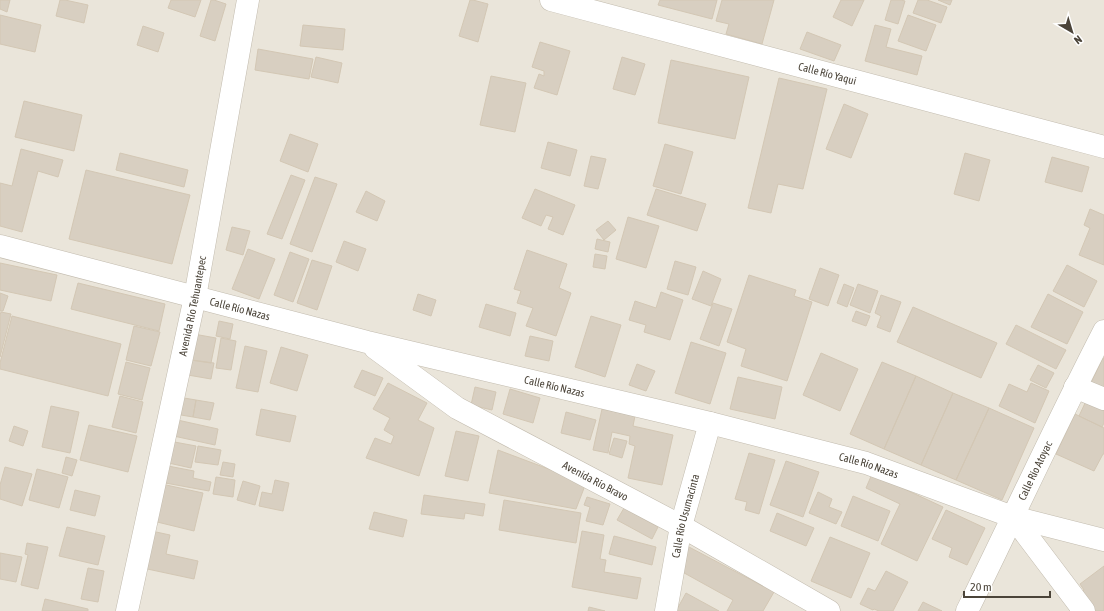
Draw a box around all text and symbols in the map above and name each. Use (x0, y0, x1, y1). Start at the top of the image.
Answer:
north arrow (1052, 12, 1092, 52)
text: N (1072, 33, 1084, 47)
street label: Calle Río Yaqui (797, 60, 858, 87)
street label: Avenida Río Tehuantepec (176, 254, 208, 357)
street label: Calle Río Nazas (209, 295, 271, 322)
street label: Calle Río Nazas (523, 373, 586, 399)
street label: Calle Río Atoyac (1016, 438, 1055, 502)
street label: Calle Río Nazas (838, 450, 900, 480)
street label: Avenida Río Bravo (561, 459, 630, 503)
street label: Calle Río Usumacinta (669, 473, 701, 559)
scale bar (964, 573, 1050, 599)
text: 20 m (970, 580, 992, 594)

